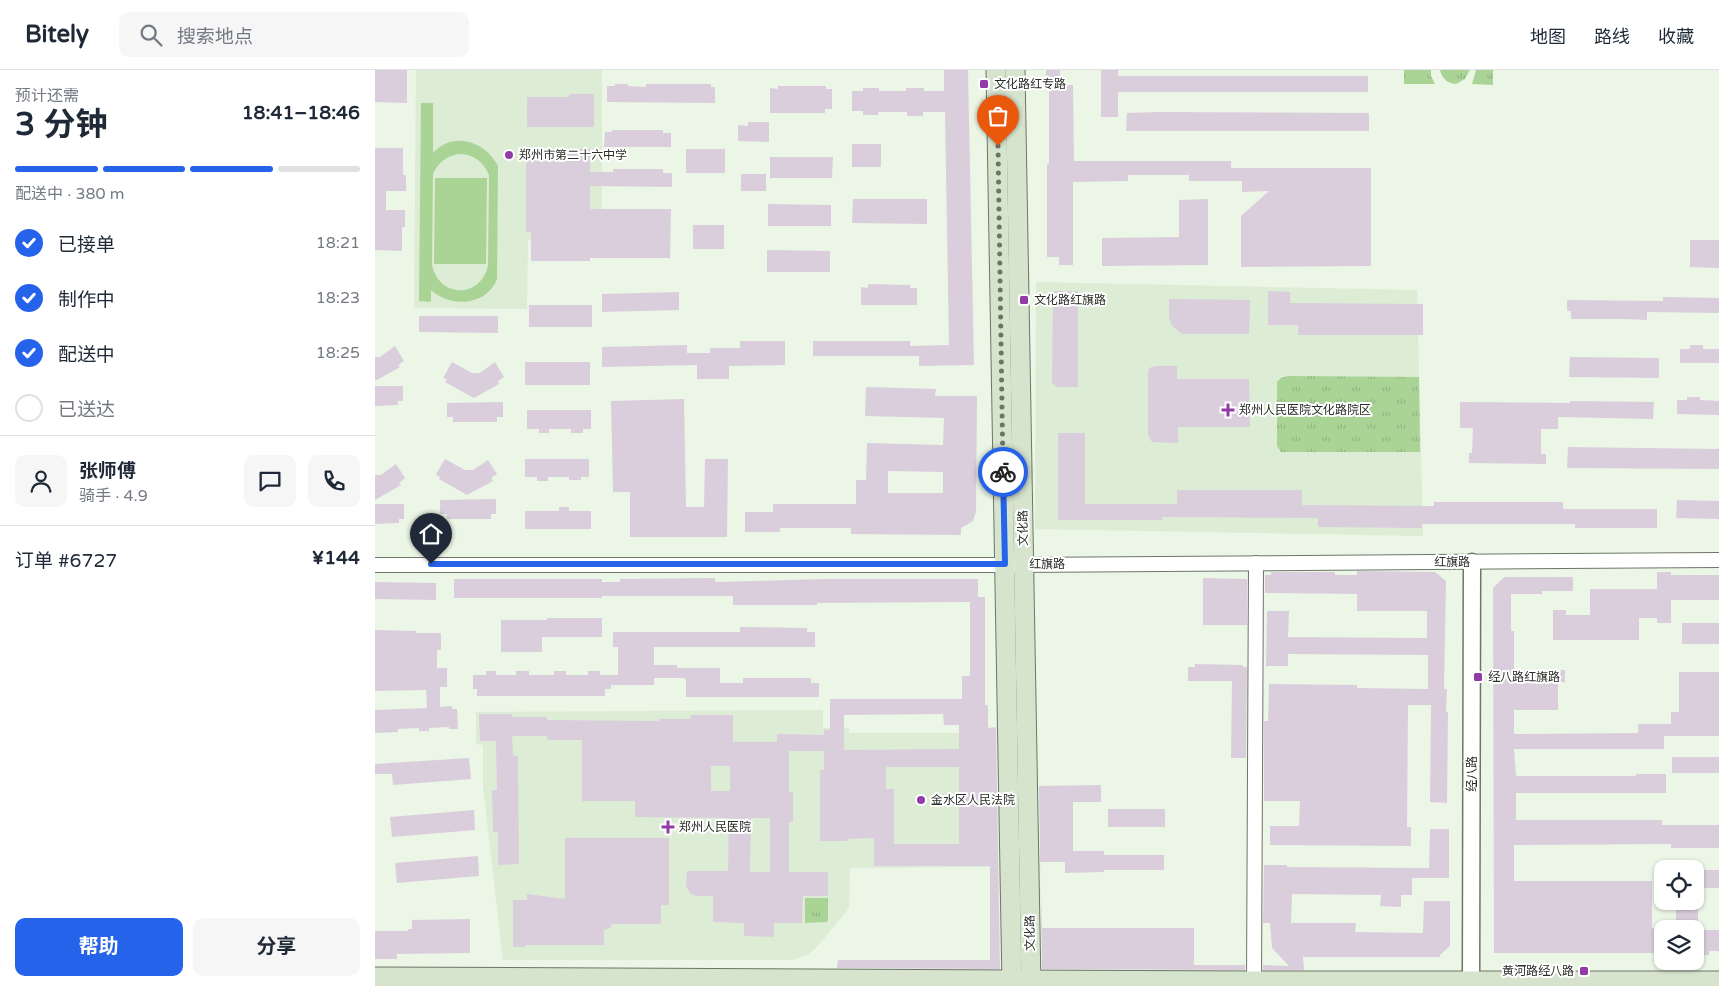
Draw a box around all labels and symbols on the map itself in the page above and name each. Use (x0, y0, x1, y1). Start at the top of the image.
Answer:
place label: 文化路红专路 (994, 77, 1066, 91)
marker: 文化路红专路 (978, 78, 990, 90)
pin (977, 95, 1019, 146)
place label: 郑州市第二十六中学 (519, 148, 627, 162)
marker: 郑州市第二十六中学 (503, 149, 515, 161)
place label: 文化路红旗路 (1034, 293, 1106, 307)
marker: 文化路红旗路 (1018, 294, 1030, 306)
marker: 郑州人民医院文化路院区 (1221, 403, 1235, 417)
place label: 郑州人民医院文化路院区 (1239, 403, 1371, 417)
courier (978, 447, 1028, 497)
street label: 文化路 (1016, 510, 1030, 546)
pin (410, 513, 452, 564)
street label: 红旗路 (1434, 555, 1470, 569)
street label: 红旗路 (1029, 557, 1065, 571)
place label: 经八路红旗路 (1488, 670, 1560, 684)
marker: 经八路红旗路 (1472, 671, 1484, 683)
street label: 经八路 (1465, 756, 1479, 792)
place label: 金水区人民法院 (931, 793, 1015, 807)
marker: 金水区人民法院 (915, 794, 927, 806)
marker: 郑州人民医院 (661, 820, 675, 834)
place label: 郑州人民医院 (679, 820, 751, 834)
street label: 文化路 (1023, 915, 1037, 951)
place label: 黄河路经八路 (1502, 964, 1574, 978)
marker: 黄河路经八路 (1578, 965, 1590, 977)

